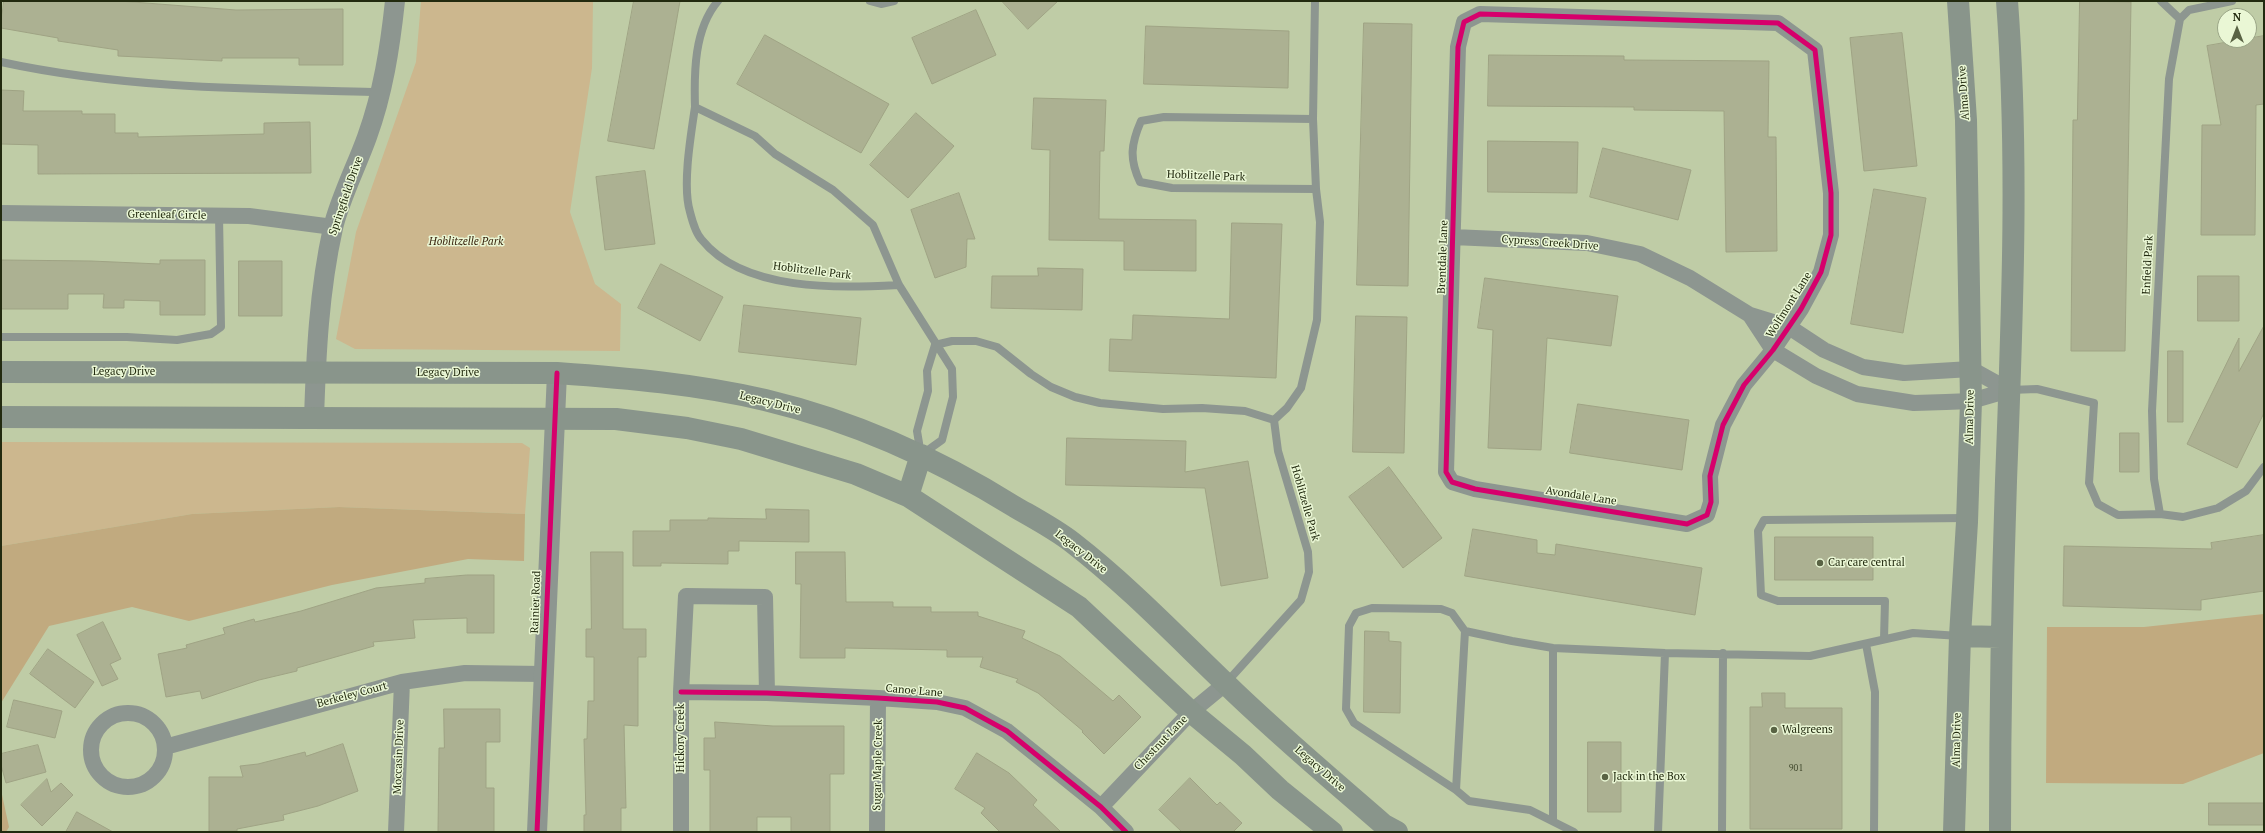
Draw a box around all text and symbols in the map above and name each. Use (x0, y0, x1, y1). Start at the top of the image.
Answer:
north arrow (2217, 8, 2257, 48)
text: N (2233, 10, 2241, 24)
street label: Alma Drive (1956, 65, 1972, 121)
street label: Springfield Drive (326, 155, 366, 237)
street label: Hoblitzelle Park (1167, 168, 1245, 184)
street label: Greenleaf Circle (127, 208, 207, 222)
street label: Brentdale Lane (1435, 220, 1451, 294)
street label: Cypress Creek Drive (1501, 233, 1599, 253)
park label: Hoblitzelle Park (429, 235, 503, 249)
street label: Enfield Park (2140, 235, 2156, 295)
street label: Hoblitzelle Park (772, 260, 852, 282)
street label: Wolfmont Lane (1763, 270, 1815, 340)
street label: Legacy Drive (93, 365, 155, 379)
street label: Legacy Drive (417, 366, 479, 380)
street label: Legacy Drive (738, 389, 802, 417)
street label: Alma Drive (1963, 389, 1977, 445)
street label: Hoblitzelle Park (1288, 464, 1322, 542)
street label: Avondale Lane (1545, 484, 1617, 508)
street label: Legacy Drive (1052, 528, 1110, 576)
place label: Car care central (1828, 556, 1905, 570)
marker: Car care central (1815, 558, 1825, 568)
street label: Rainier Road (528, 570, 544, 634)
street label: Berkeley Court (316, 679, 388, 711)
street label: Canoe Lane (885, 682, 943, 700)
street label: Hickory Creek (674, 704, 688, 772)
street label: Alma Drive (1950, 712, 1964, 768)
street label: Chestnut Lane (1132, 713, 1190, 773)
street label: Moccasin Drive (391, 719, 407, 795)
street label: Sugar Maple Creek (871, 719, 885, 811)
place label: Walgreens (1782, 723, 1833, 737)
marker: Walgreens (1769, 725, 1779, 735)
street label: Legacy Drive (1292, 744, 1348, 794)
house number: 901 (1789, 763, 1803, 773)
place label: Jack in the Box (1613, 770, 1685, 784)
marker: Jack in the Box (1600, 772, 1610, 782)

